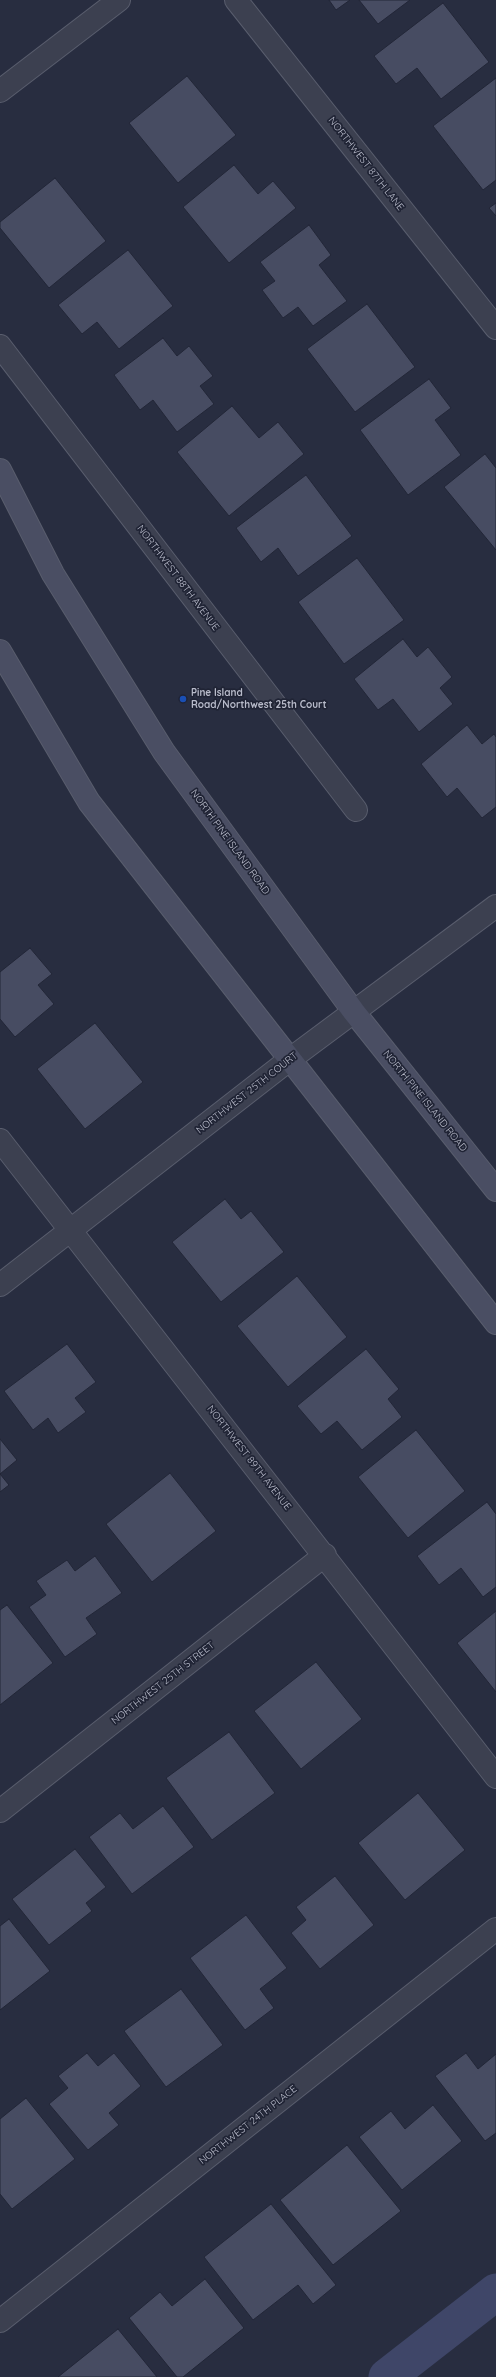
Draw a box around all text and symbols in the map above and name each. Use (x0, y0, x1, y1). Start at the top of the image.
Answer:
street label: NORTHWEST 87TH LANE (326, 115, 406, 213)
street label: NORTHWEST 88TH AVENUE (134, 523, 222, 633)
place label: Pine Island Road/Northwest 25th Court (191, 687, 326, 710)
marker: Pine Island Road/Northwest 25th Court (178, 694, 188, 704)
street label: NORTH PINE ISLAND ROAD (188, 787, 272, 897)
street label: NORTH PINE ISLAND ROAD (381, 1048, 469, 1154)
street label: NORTHWEST 25TH COURT (194, 1050, 300, 1136)
street label: NORTHWEST 89TH AVENUE (204, 1403, 294, 1513)
street label: NORTHWEST 25TH STREET (109, 1639, 217, 1727)
street label: NORTHWEST 24TH PLACE (197, 2083, 299, 2167)

